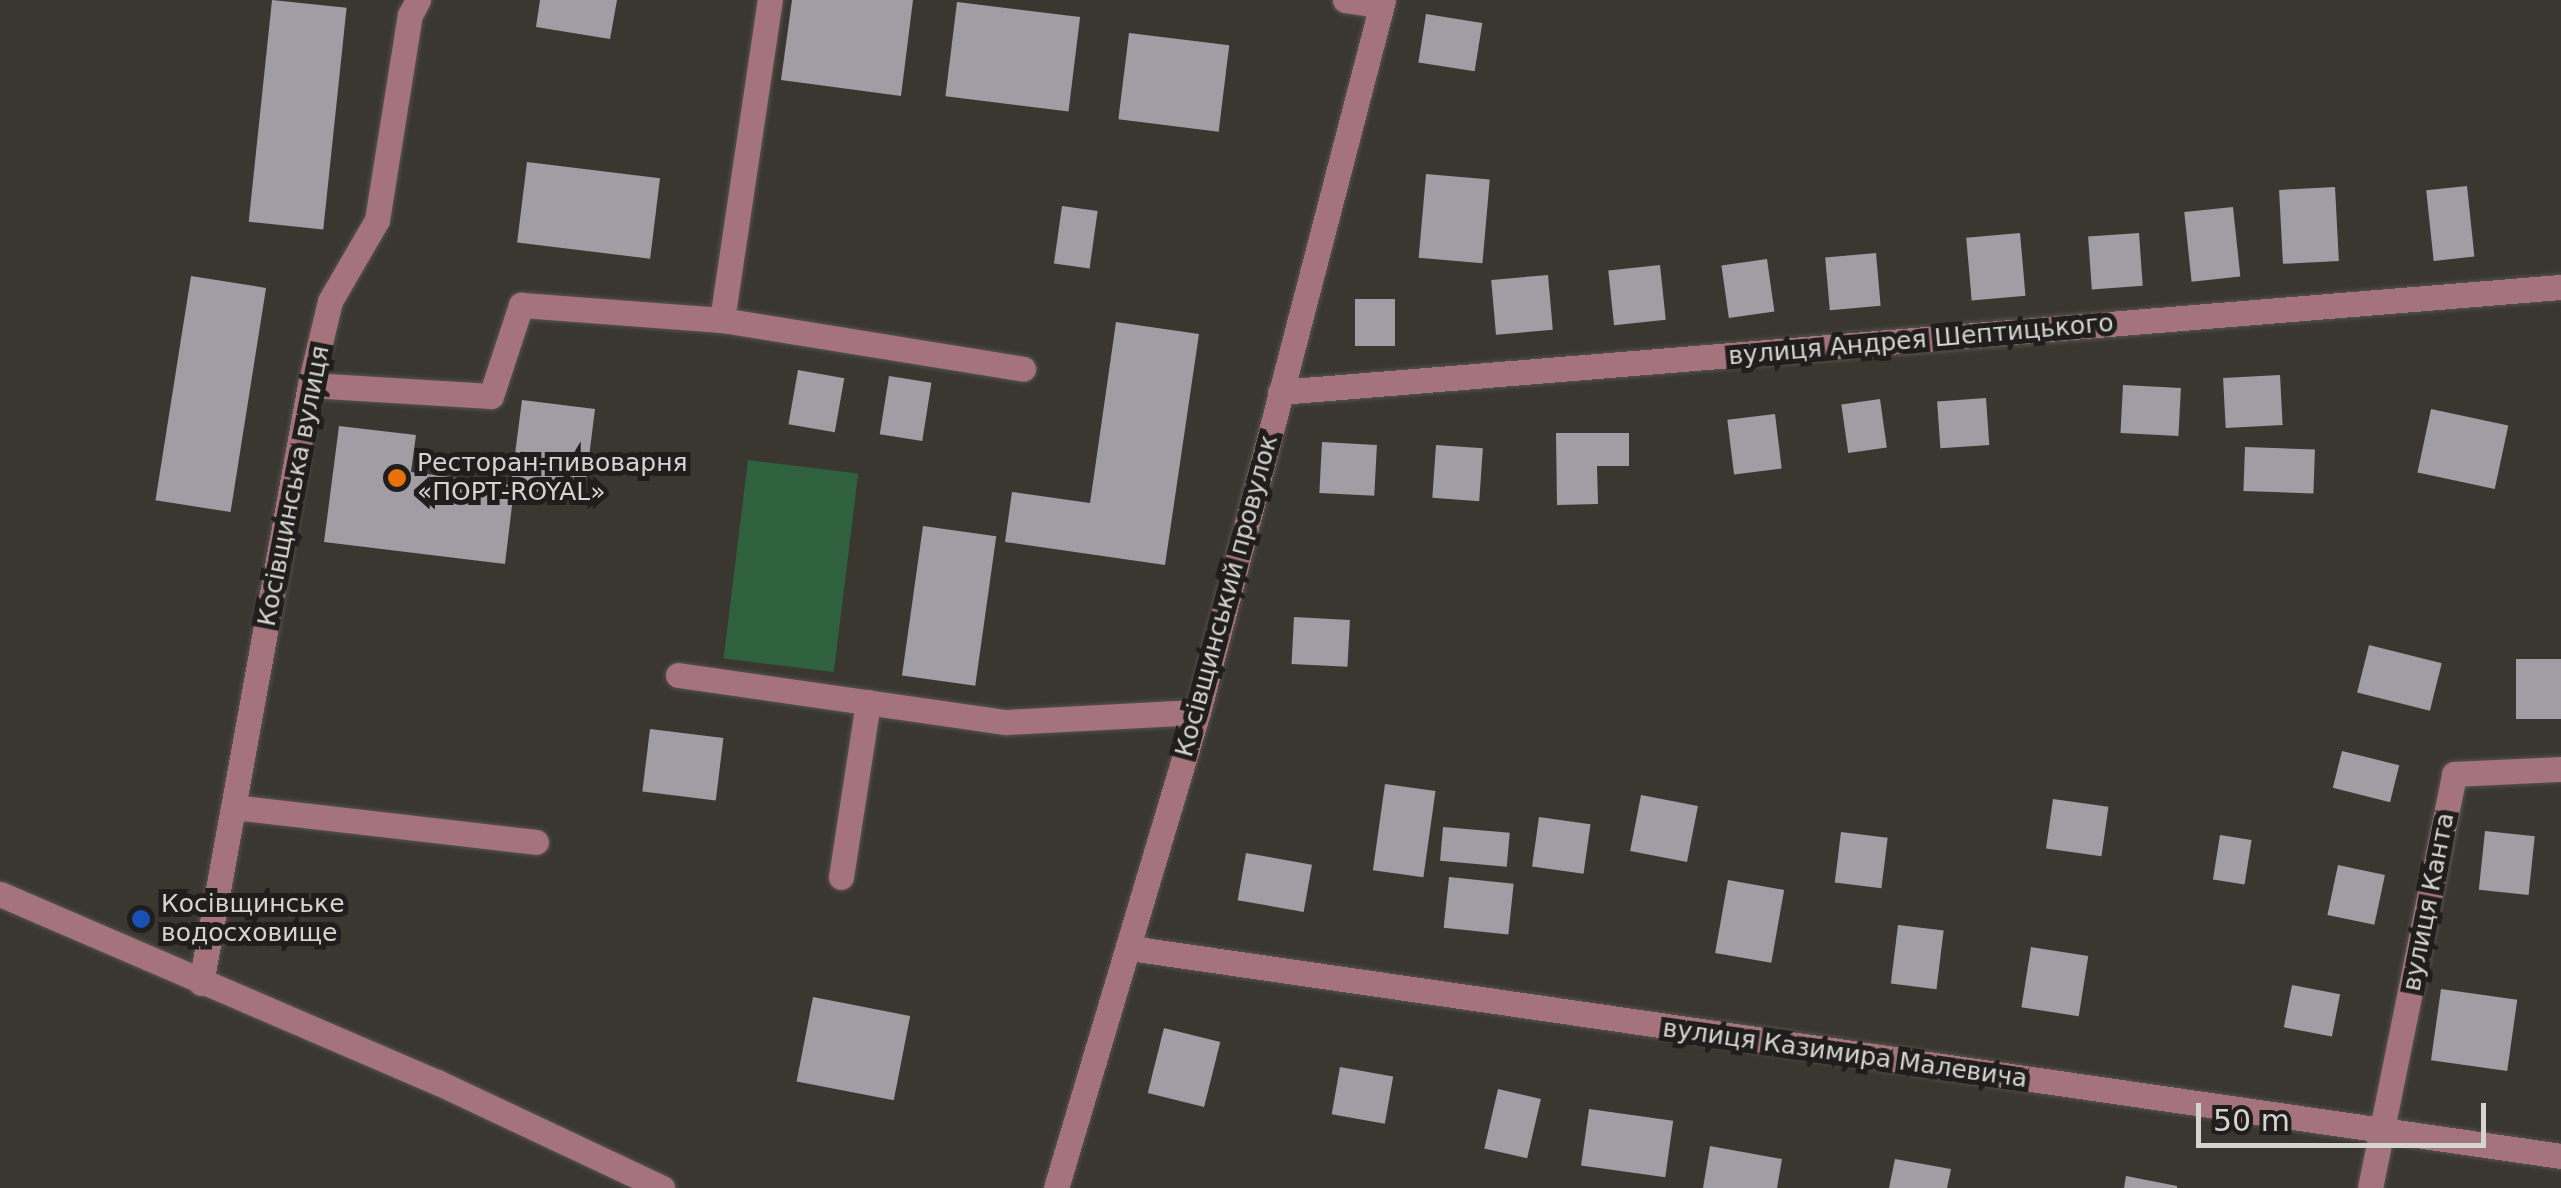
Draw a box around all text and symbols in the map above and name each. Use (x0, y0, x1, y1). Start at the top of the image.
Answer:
street label: вулиця Андрея Шептицького (1727, 308, 2115, 372)
street label: Косівщинська вулиця (252, 343, 336, 629)
street label: Косівщинський провулок (1170, 432, 1284, 760)
place label: Ресторан-пивоварня «ПОРТ-ROYAL» (417, 449, 688, 508)
marker: Ресторан-пивоварня «ПОРТ-ROYAL» (386, 467, 408, 489)
street label: вулиця Канта (2397, 810, 2461, 994)
place label: Косівщинське водосховище (161, 890, 345, 949)
marker: Косівщинське водосховище (130, 908, 152, 930)
street label: вулиця Казимира Малевича (1661, 1014, 2029, 1094)
scale bar (2201, 1083, 2491, 1145)
text: 50 m (2213, 1103, 2290, 1138)

